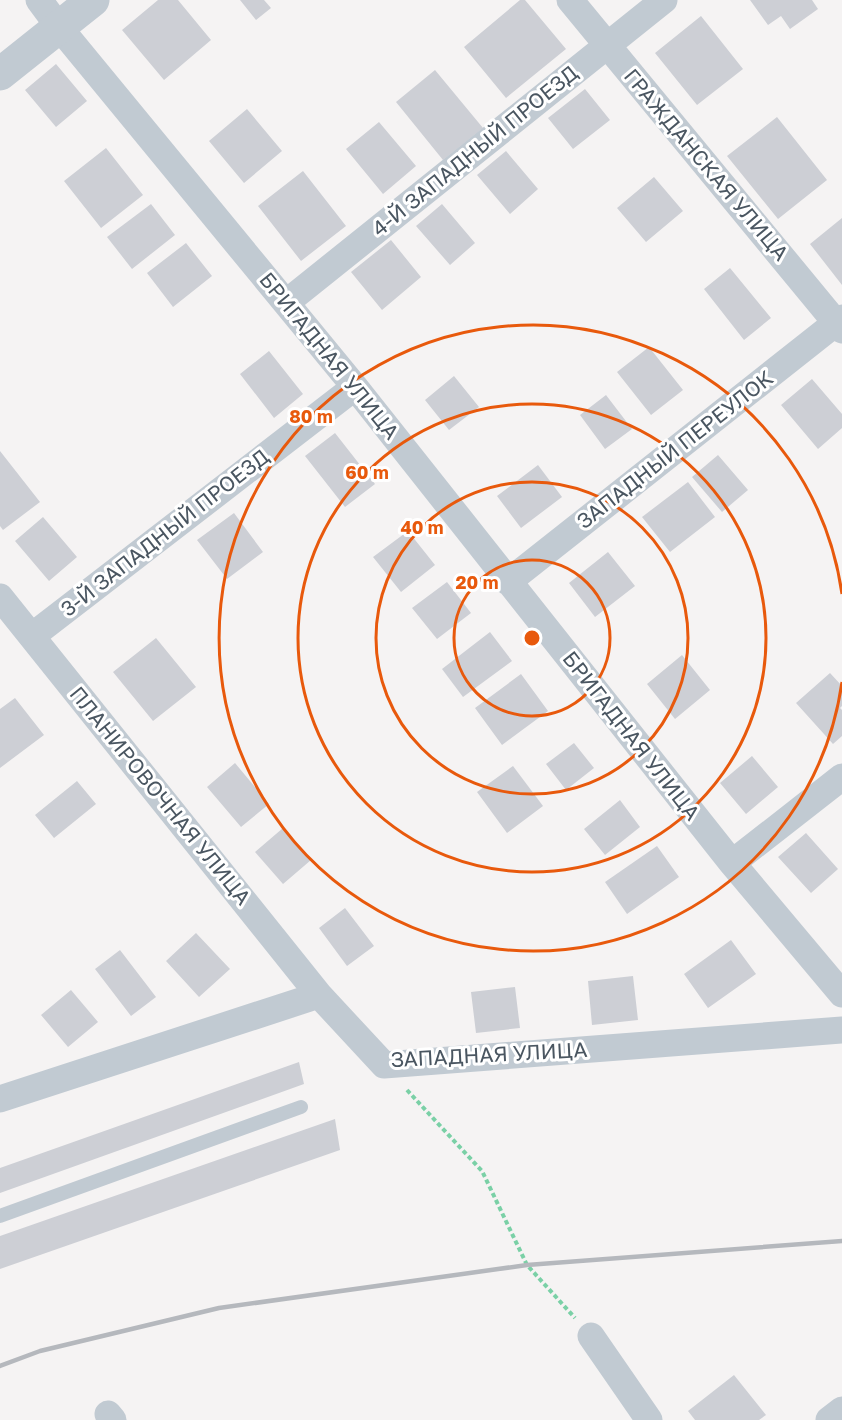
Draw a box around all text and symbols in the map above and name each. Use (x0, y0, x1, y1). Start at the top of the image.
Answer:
street label: 4-Й ЗАПАДНЫЙ ПРОЕЗД (366, 59, 583, 241)
street label: ГРАЖДАНСКАЯ УЛИЦА (619, 63, 795, 266)
street label: БРИГАДНАЯ УЛИЦА (254, 267, 405, 444)
street label: ЗАПАДНЫЙ ПЕРЕУЛОК (571, 364, 778, 534)
text: 80 m (289, 405, 333, 427)
street label: 3-Й ЗАПАДНЫЙ ПРОЕЗД (55, 443, 274, 621)
text: 60 m (345, 461, 389, 483)
text: 40 m (400, 516, 444, 538)
text: 20 m (456, 571, 498, 593)
centre of rings (522, 628, 542, 648)
street label: БРИГАДНАЯ УЛИЦА (558, 646, 706, 825)
street label: ПЛАНИРОВОЧНАЯ УЛИЦА (65, 681, 257, 910)
street label: ЗАПАДНАЯ УЛИЦА (390, 1036, 588, 1072)

